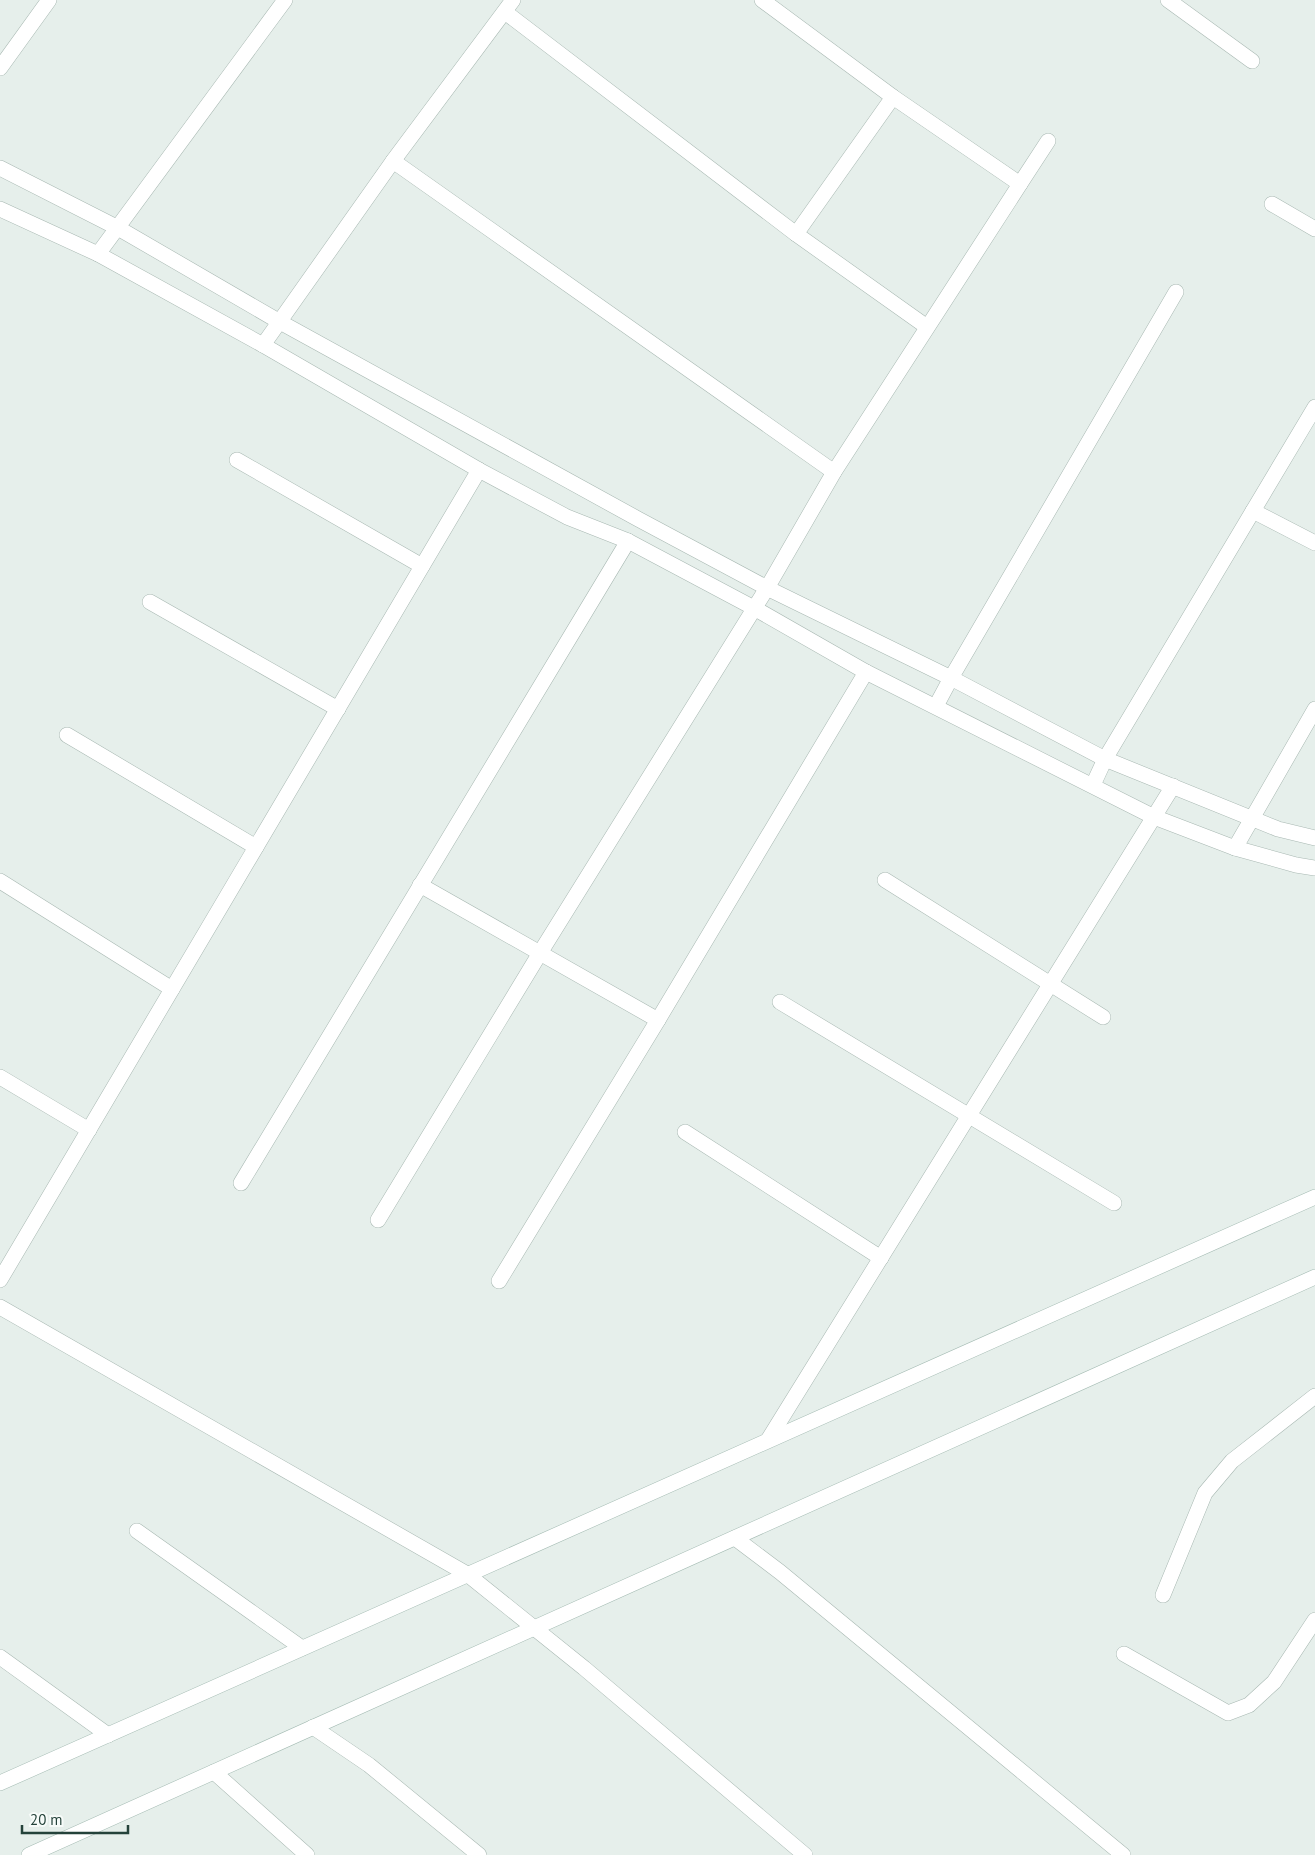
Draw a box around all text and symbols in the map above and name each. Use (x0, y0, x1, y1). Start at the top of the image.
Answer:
scale bar (22, 1802, 129, 1834)
text: 20 m (30, 1810, 63, 1829)

